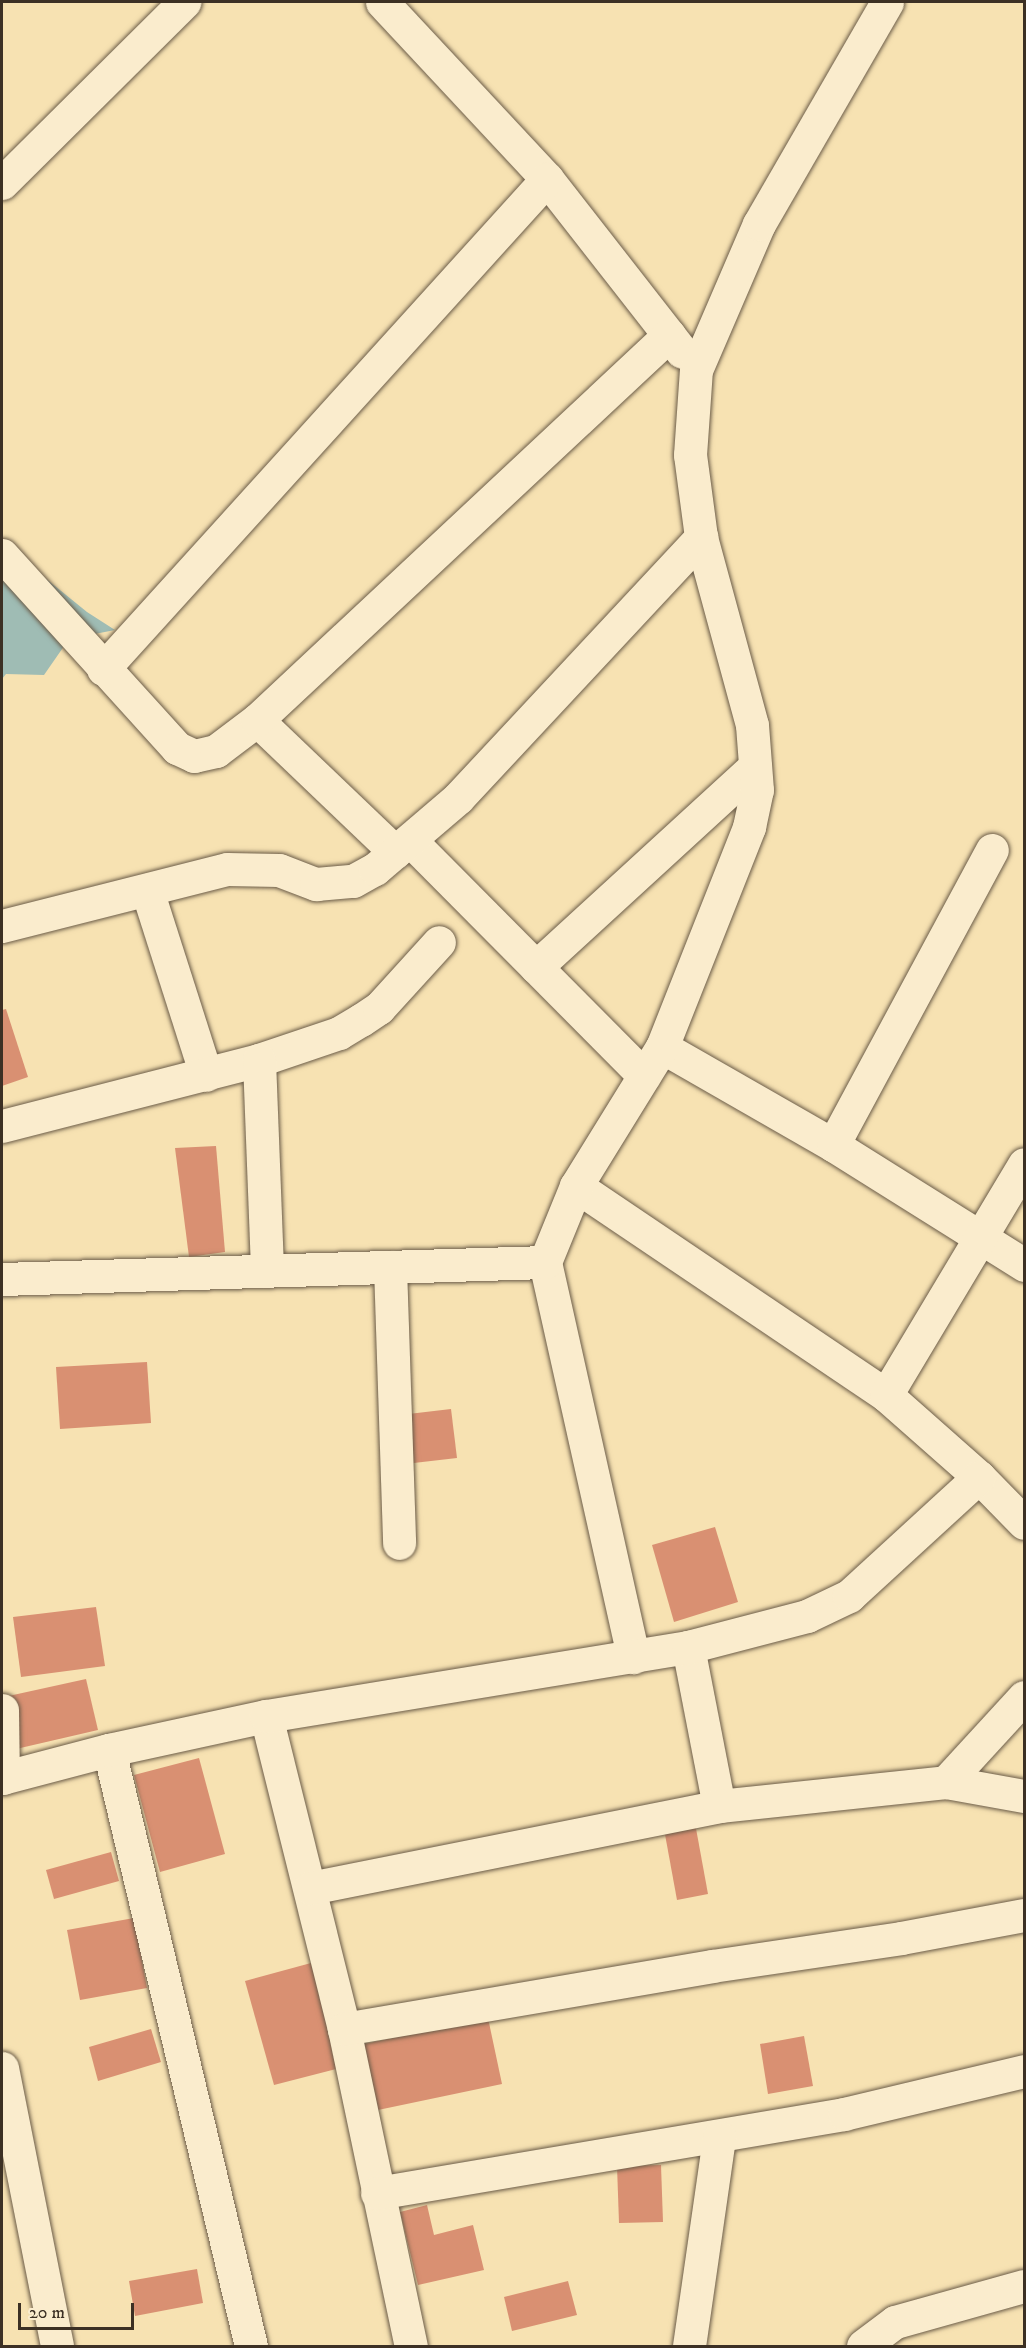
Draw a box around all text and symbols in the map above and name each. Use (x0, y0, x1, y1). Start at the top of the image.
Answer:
scale bar (21, 2291, 136, 2329)
text: 20 m (29, 2302, 65, 2324)

